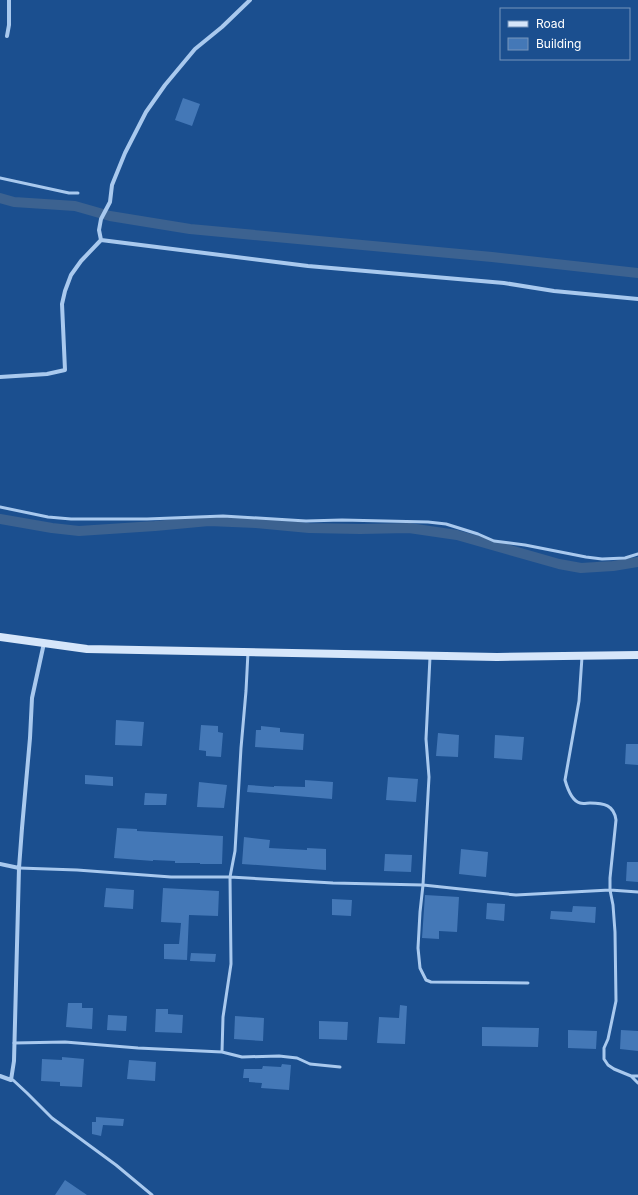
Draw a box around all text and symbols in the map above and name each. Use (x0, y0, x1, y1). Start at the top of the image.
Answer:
legend (500, 8, 630, 60)
text: Road (536, 16, 565, 31)
text: Building (536, 36, 581, 51)

